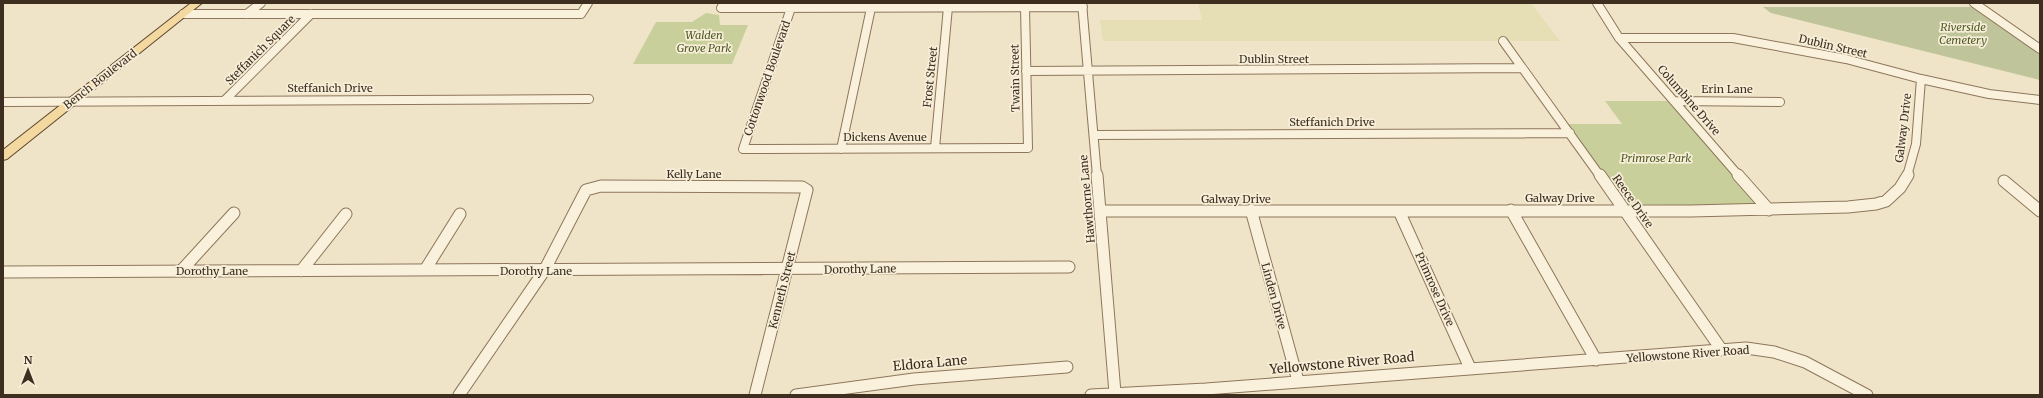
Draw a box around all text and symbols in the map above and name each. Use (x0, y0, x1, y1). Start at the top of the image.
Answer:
street label: Steffanich Square (222, 12, 298, 88)
street label: Cottonwood Boulevard (741, 18, 793, 137)
park label: Riverside Cemetery (1939, 20, 1987, 47)
park label: Walden Grove Park (677, 28, 731, 55)
street label: Dublin Street (1797, 31, 1869, 61)
street label: Twain Street (1007, 43, 1023, 112)
street label: Frost Street (920, 45, 940, 108)
street label: Bench Boulevard (60, 46, 140, 112)
street label: Dublin Street (1239, 52, 1310, 66)
street label: Columbine Drive (1655, 62, 1724, 138)
street label: Steffanich Drive (287, 81, 373, 95)
street label: Erin Lane (1701, 82, 1753, 96)
street label: Galway Drive (1892, 92, 1914, 163)
street label: Steffanich Drive (1289, 115, 1375, 129)
street label: Dickens Avenue (843, 130, 927, 144)
park label: Primrose Park (1621, 151, 1691, 165)
street label: Hawthorne Lane (1076, 154, 1098, 244)
street label: Kelly Lane (666, 167, 722, 181)
street label: Reece Drive (1610, 172, 1657, 231)
street label: Galway Drive (1525, 191, 1595, 205)
street label: Galway Drive (1201, 192, 1271, 206)
street label: Kenneth Street (766, 249, 799, 330)
street label: Primrose Drive (1412, 250, 1458, 329)
street label: Dorothy Lane (824, 261, 896, 277)
street label: Linden Drive (1258, 261, 1290, 331)
street label: Dorothy Lane (176, 264, 248, 278)
street label: Dorothy Lane (500, 264, 572, 278)
street label: Yellowstone River Road (1625, 343, 1750, 365)
street label: Yellowstone River Road (1268, 348, 1415, 378)
north arrow (8, 350, 48, 390)
street label: Eldora Lane (892, 351, 968, 375)
text: N (24, 353, 33, 367)

